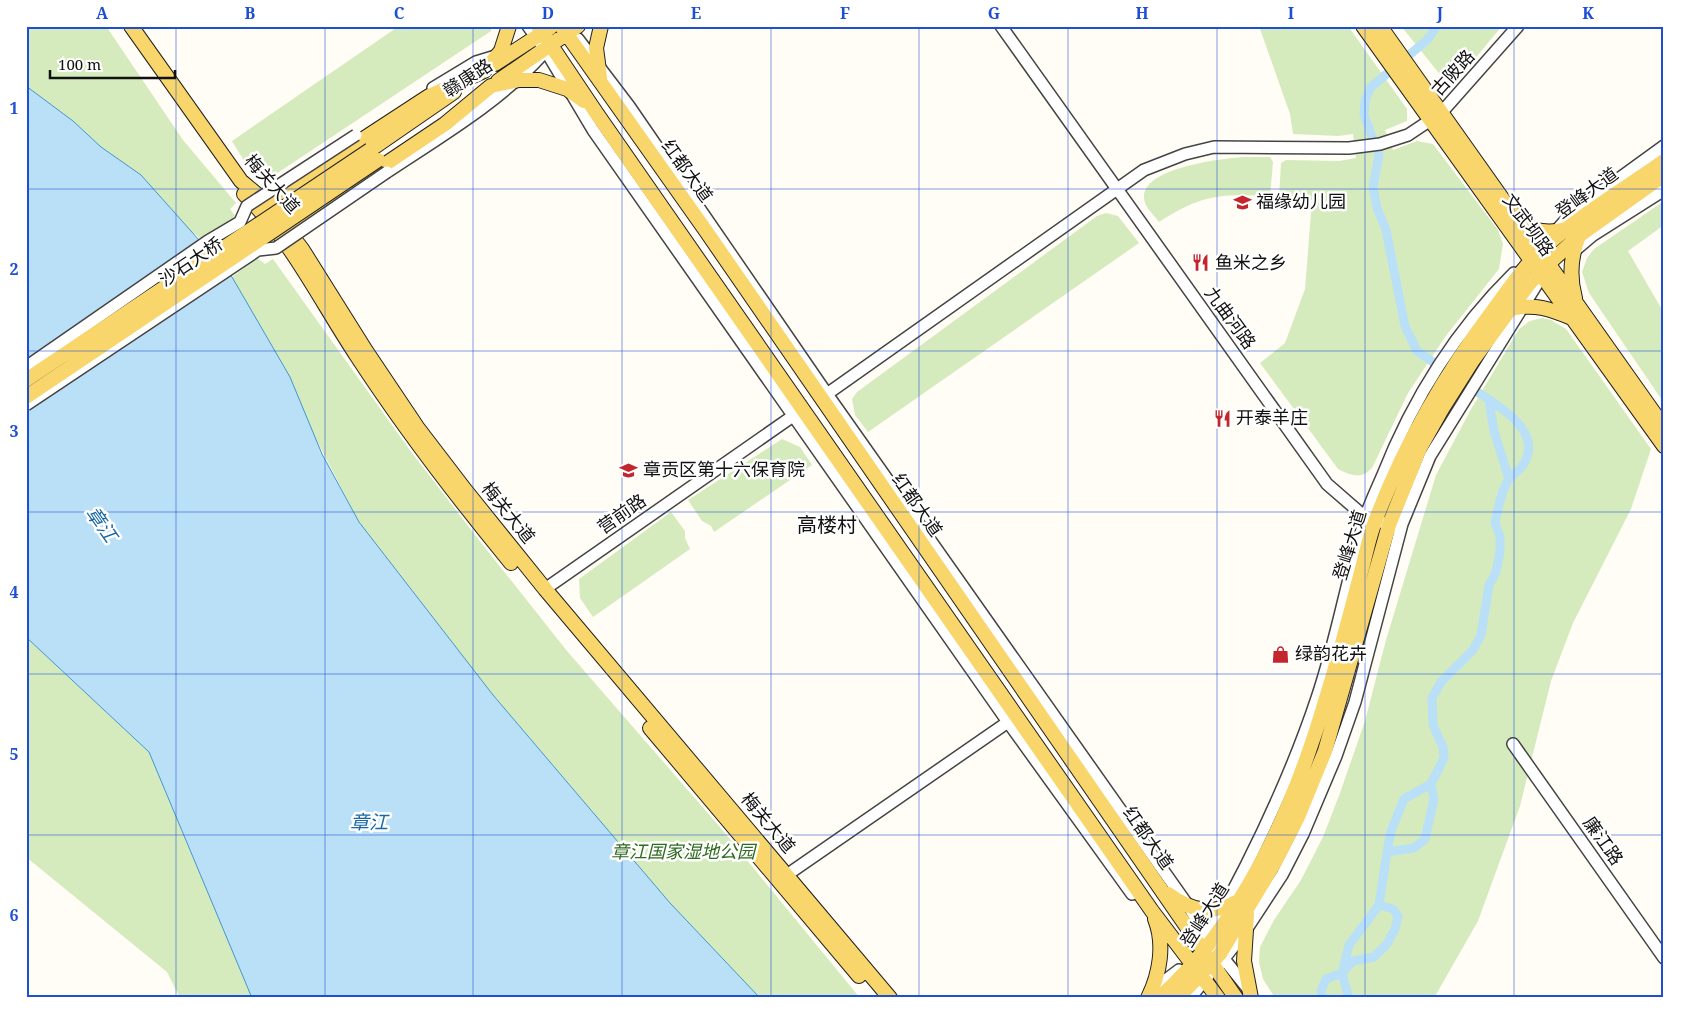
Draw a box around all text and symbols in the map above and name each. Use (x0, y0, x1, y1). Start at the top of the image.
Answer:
text: A (96, 2, 109, 24)
text: B (245, 2, 256, 24)
text: C (394, 2, 405, 24)
text: D (542, 2, 554, 24)
text: E (691, 2, 701, 24)
text: F (840, 2, 850, 24)
text: G (988, 2, 1000, 24)
text: H (1135, 2, 1149, 24)
text: I (1288, 2, 1294, 24)
text: J (1436, 2, 1444, 24)
text: K (1582, 2, 1594, 24)
street label: 古陂路 (1425, 44, 1479, 100)
scale bar (50, 48, 175, 80)
street label: 赣康路 (438, 52, 497, 102)
text: 100 m (58, 54, 101, 74)
text: 1 (9, 97, 19, 119)
street label: 红都大道 (657, 134, 719, 207)
street label: 梅关大道 (240, 149, 306, 218)
street label: 登峰大道 (1550, 161, 1623, 223)
street label: 文武坝路 (1498, 188, 1560, 261)
place label: 福缘幼儿园 (1256, 189, 1346, 213)
school or university icon: 福缘幼儿园 (1232, 192, 1252, 212)
street label: 沙石大桥 (154, 231, 227, 291)
place label: 鱼米之乡 (1215, 250, 1287, 274)
restaurant icon: 鱼米之乡 (1191, 253, 1211, 273)
text: 2 (9, 258, 19, 280)
street label: 九曲河路 (1200, 281, 1262, 354)
place label: 开泰羊庄 (1236, 405, 1308, 429)
restaurant icon: 开泰羊庄 (1212, 408, 1232, 428)
text: 3 (9, 420, 19, 442)
place label: 章贡区第十六保育院 (643, 457, 805, 481)
school or university icon: 章贡区第十六保育院 (619, 460, 639, 480)
street label: 红都大道 (887, 468, 948, 541)
street label: 梅关大道 (477, 477, 541, 548)
street label: 营前路 (592, 488, 650, 538)
water label: 章江 (80, 501, 125, 549)
street label: 登峰大道 (1327, 507, 1371, 583)
district label: 高楼村 (797, 511, 857, 538)
text: 4 (9, 581, 19, 603)
place label: 绿韵花卉 (1295, 641, 1367, 665)
shop icon: 绿韵花卉 (1271, 644, 1291, 664)
text: 5 (9, 743, 19, 765)
street label: 梅关大道 (736, 787, 801, 858)
street label: 红都大道 (1118, 801, 1179, 874)
water label: 章江 (350, 809, 390, 835)
street label: 廉江路 (1579, 811, 1629, 869)
park label: 章江国家湿地公园 (611, 839, 758, 863)
street label: 登峰大道 (1174, 878, 1234, 951)
text: 6 (9, 904, 19, 926)

